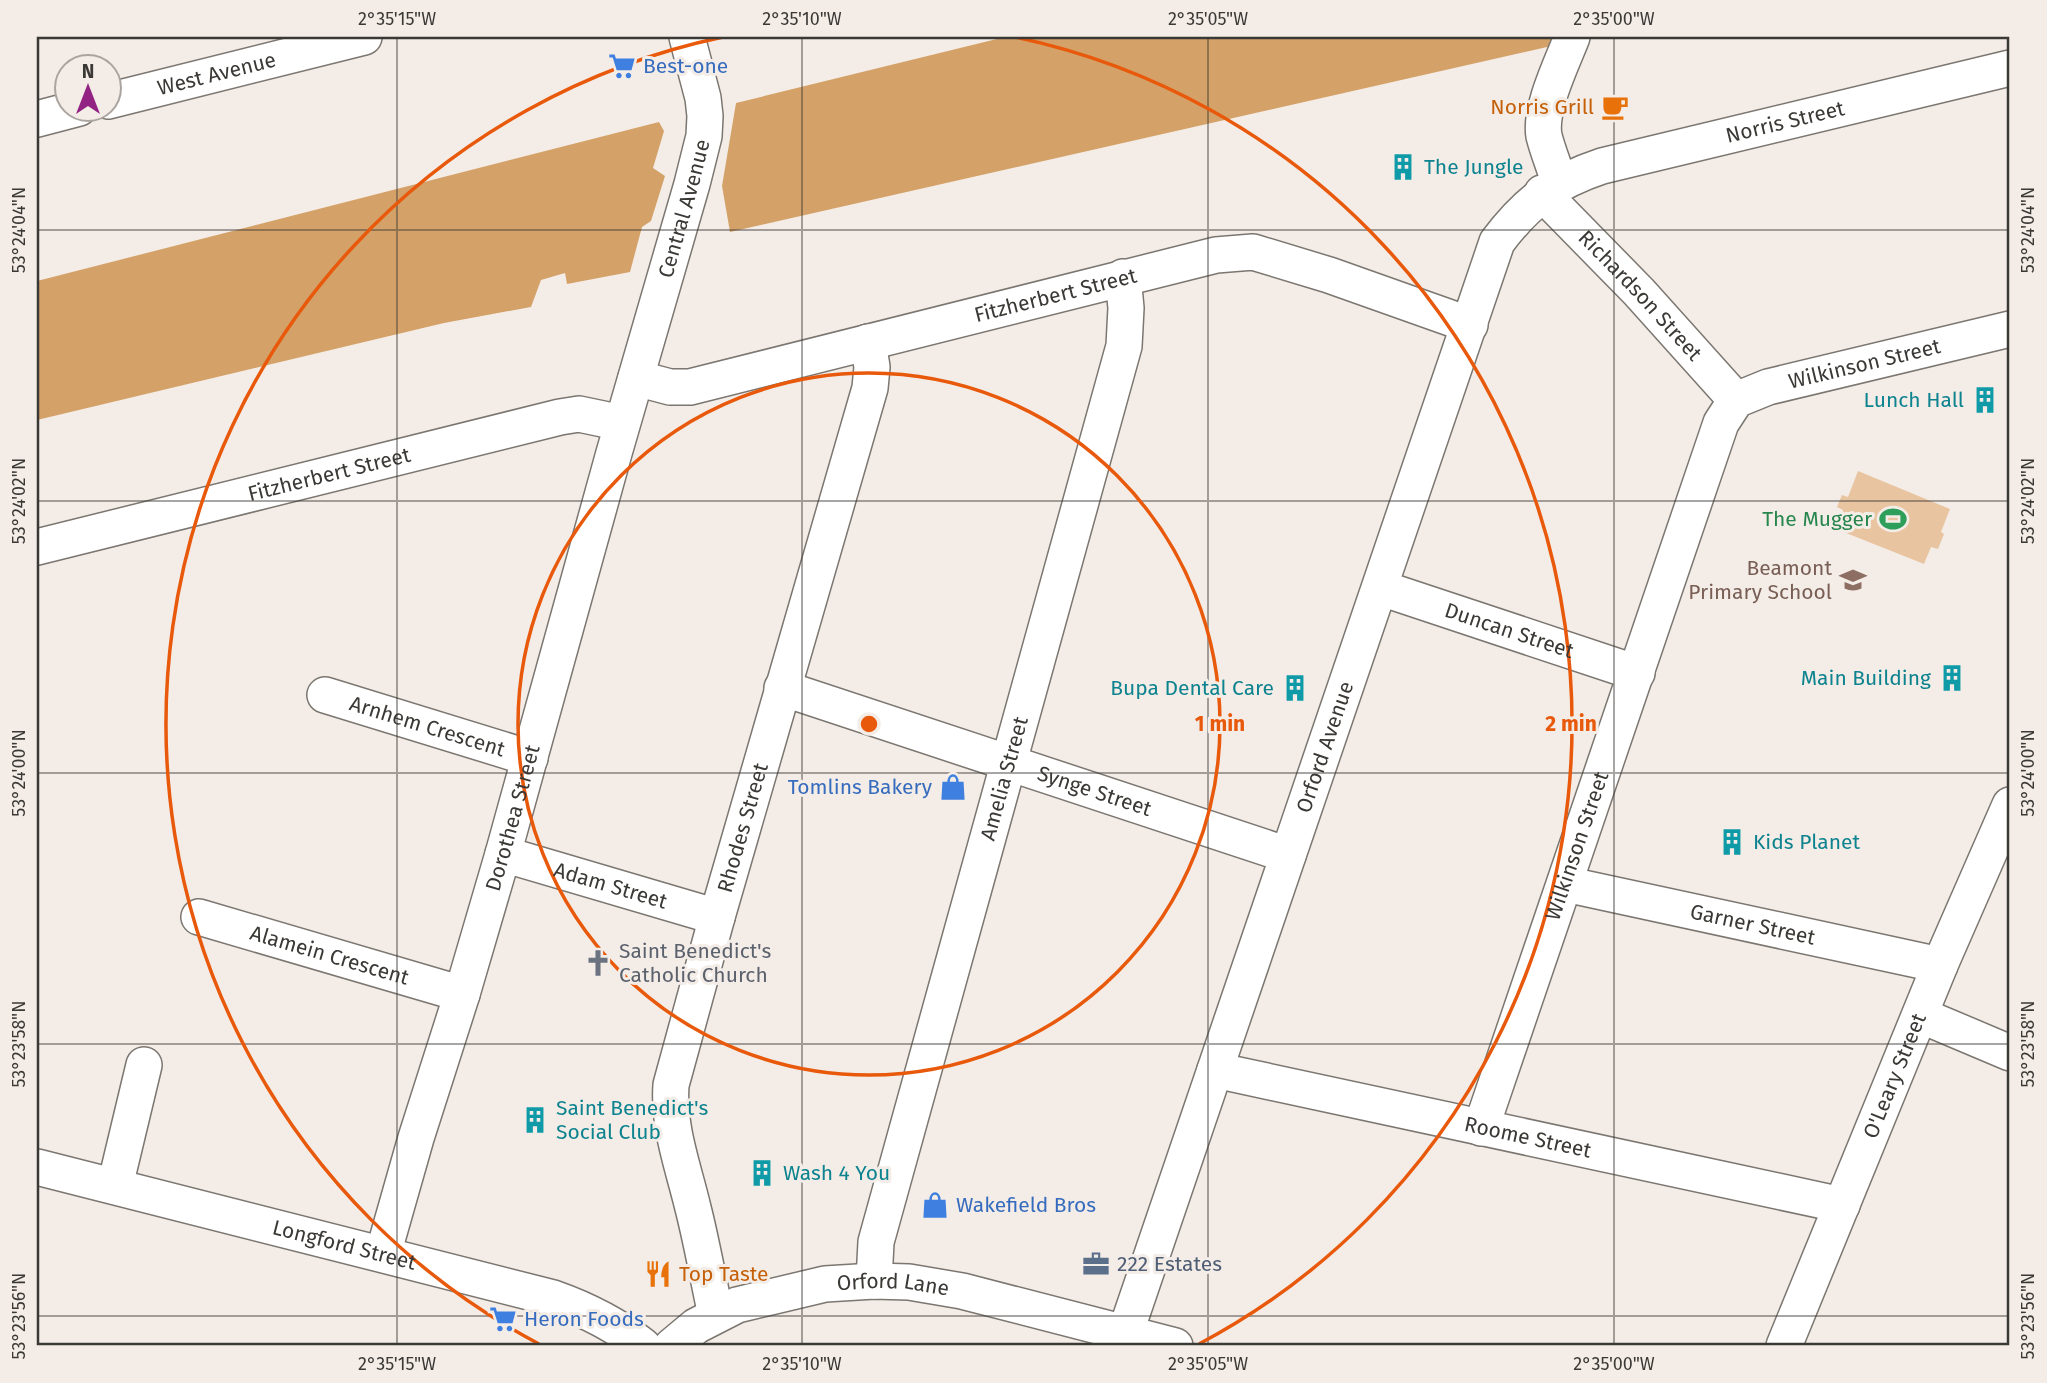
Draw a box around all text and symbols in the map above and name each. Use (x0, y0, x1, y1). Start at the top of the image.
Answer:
text: 2°35'15"W (358, 8, 436, 30)
text: 2°35'10"W (762, 8, 842, 30)
text: 2°35'05"W (1168, 8, 1248, 30)
text: 2°35'00"W (1573, 8, 1655, 30)
street label: West Avenue (155, 47, 279, 101)
supermarket icon: Best-one (607, 51, 637, 81)
north arrow (52, 52, 122, 122)
place label: Best-one (643, 53, 728, 79)
text: N (82, 60, 94, 83)
cafe icon: Norris Grill (1600, 92, 1630, 122)
place label: Norris Grill (1490, 94, 1594, 120)
street label: Norris Street (1723, 95, 1847, 149)
street label: Central Avenue (652, 137, 716, 281)
building icon: The Jungle (1388, 152, 1418, 182)
place label: The Jungle (1424, 154, 1524, 180)
text: 53°24'04"N (8, 187, 30, 273)
text: 53°24'04"N (2017, 187, 2039, 273)
street label: Richardson Street (1573, 225, 1708, 367)
street label: Fitzherbert Street (972, 262, 1140, 328)
street label: Wilkinson Street (1786, 333, 1944, 395)
building icon: Lunch Hall (1970, 385, 2000, 415)
place label: Lunch Hall (1864, 387, 1964, 413)
street label: Fitzherbert Street (245, 442, 413, 507)
text: 53°24'02"N (8, 458, 30, 544)
text: 53°24'02"N (2017, 458, 2039, 544)
sports icon: The Mugger (1878, 504, 1908, 534)
place label: The Mugger (1762, 506, 1872, 532)
place label: Beamont Primary School (1688, 555, 1832, 605)
school or university icon: Beamont Primary School (1838, 565, 1868, 595)
street label: Duncan Street (1441, 597, 1577, 664)
building icon: Main Building (1937, 663, 1967, 693)
place label: Main Building (1801, 665, 1931, 691)
building icon: Bupa Dental Care (1280, 673, 1310, 703)
place label: Bupa Dental Care (1110, 675, 1274, 701)
street label: Orford Avenue (1291, 678, 1359, 816)
street label: Arnhem Crescent (347, 690, 508, 763)
text: 1 min (1195, 711, 1245, 737)
text: 2 min (1545, 711, 1597, 737)
centre of rings (857, 712, 881, 736)
street label: Amelia Street (975, 713, 1034, 843)
text: 53°24'00"N (8, 729, 30, 817)
text: 53°24'00"N (2017, 729, 2039, 817)
street label: Dorothea Street (480, 742, 546, 894)
street label: Rhodes Street (712, 760, 774, 896)
street label: Synge Street (1034, 760, 1155, 822)
street label: Wilkinson Street (1540, 768, 1615, 924)
shop icon: Tomlins Bakery (938, 772, 968, 802)
place label: Tomlins Bakery (788, 774, 933, 800)
building icon: Kids Planet (1717, 827, 1747, 857)
place label: Kids Planet (1753, 829, 1860, 855)
street label: Adam Street (551, 857, 670, 915)
street label: Garner Street (1688, 898, 1818, 951)
street label: Alamein Crescent (247, 920, 412, 991)
place label: Saint Benedict's Catholic Church (619, 938, 771, 988)
church icon: Saint Benedict's Catholic Church (583, 948, 613, 978)
text: 53°23'58"N (8, 1000, 30, 1088)
text: 53°23'58"N (2017, 1000, 2039, 1088)
street label: O'Leary Street (1857, 1009, 1932, 1142)
place label: Saint Benedict's Social Club (556, 1095, 708, 1145)
building icon: Saint Benedict's Social Club (520, 1105, 550, 1135)
street label: Roome Street (1462, 1111, 1594, 1164)
building icon: Wash 4 You (747, 1158, 777, 1188)
place label: Wash 4 You (783, 1160, 890, 1186)
shop icon: Wakefield Bros (920, 1190, 950, 1220)
place label: Wakefield Bros (956, 1192, 1096, 1218)
street label: Longford Street (270, 1214, 419, 1276)
office icon: 222 Estates (1081, 1249, 1111, 1279)
place label: 222 Estates (1117, 1251, 1222, 1277)
restaurant icon: Top Taste (643, 1259, 673, 1289)
place label: Top Taste (679, 1261, 769, 1287)
street label: Orford Lane (836, 1268, 951, 1302)
text: 53°23'56"N (8, 1273, 30, 1359)
text: 53°23'56"N (2017, 1273, 2039, 1359)
supermarket icon: Heron Foods (488, 1304, 518, 1334)
place label: Heron Foods (524, 1306, 644, 1332)
text: 2°35'15"W (358, 1353, 436, 1375)
text: 2°35'10"W (762, 1353, 842, 1375)
text: 2°35'05"W (1168, 1353, 1248, 1375)
text: 2°35'00"W (1573, 1353, 1655, 1375)

